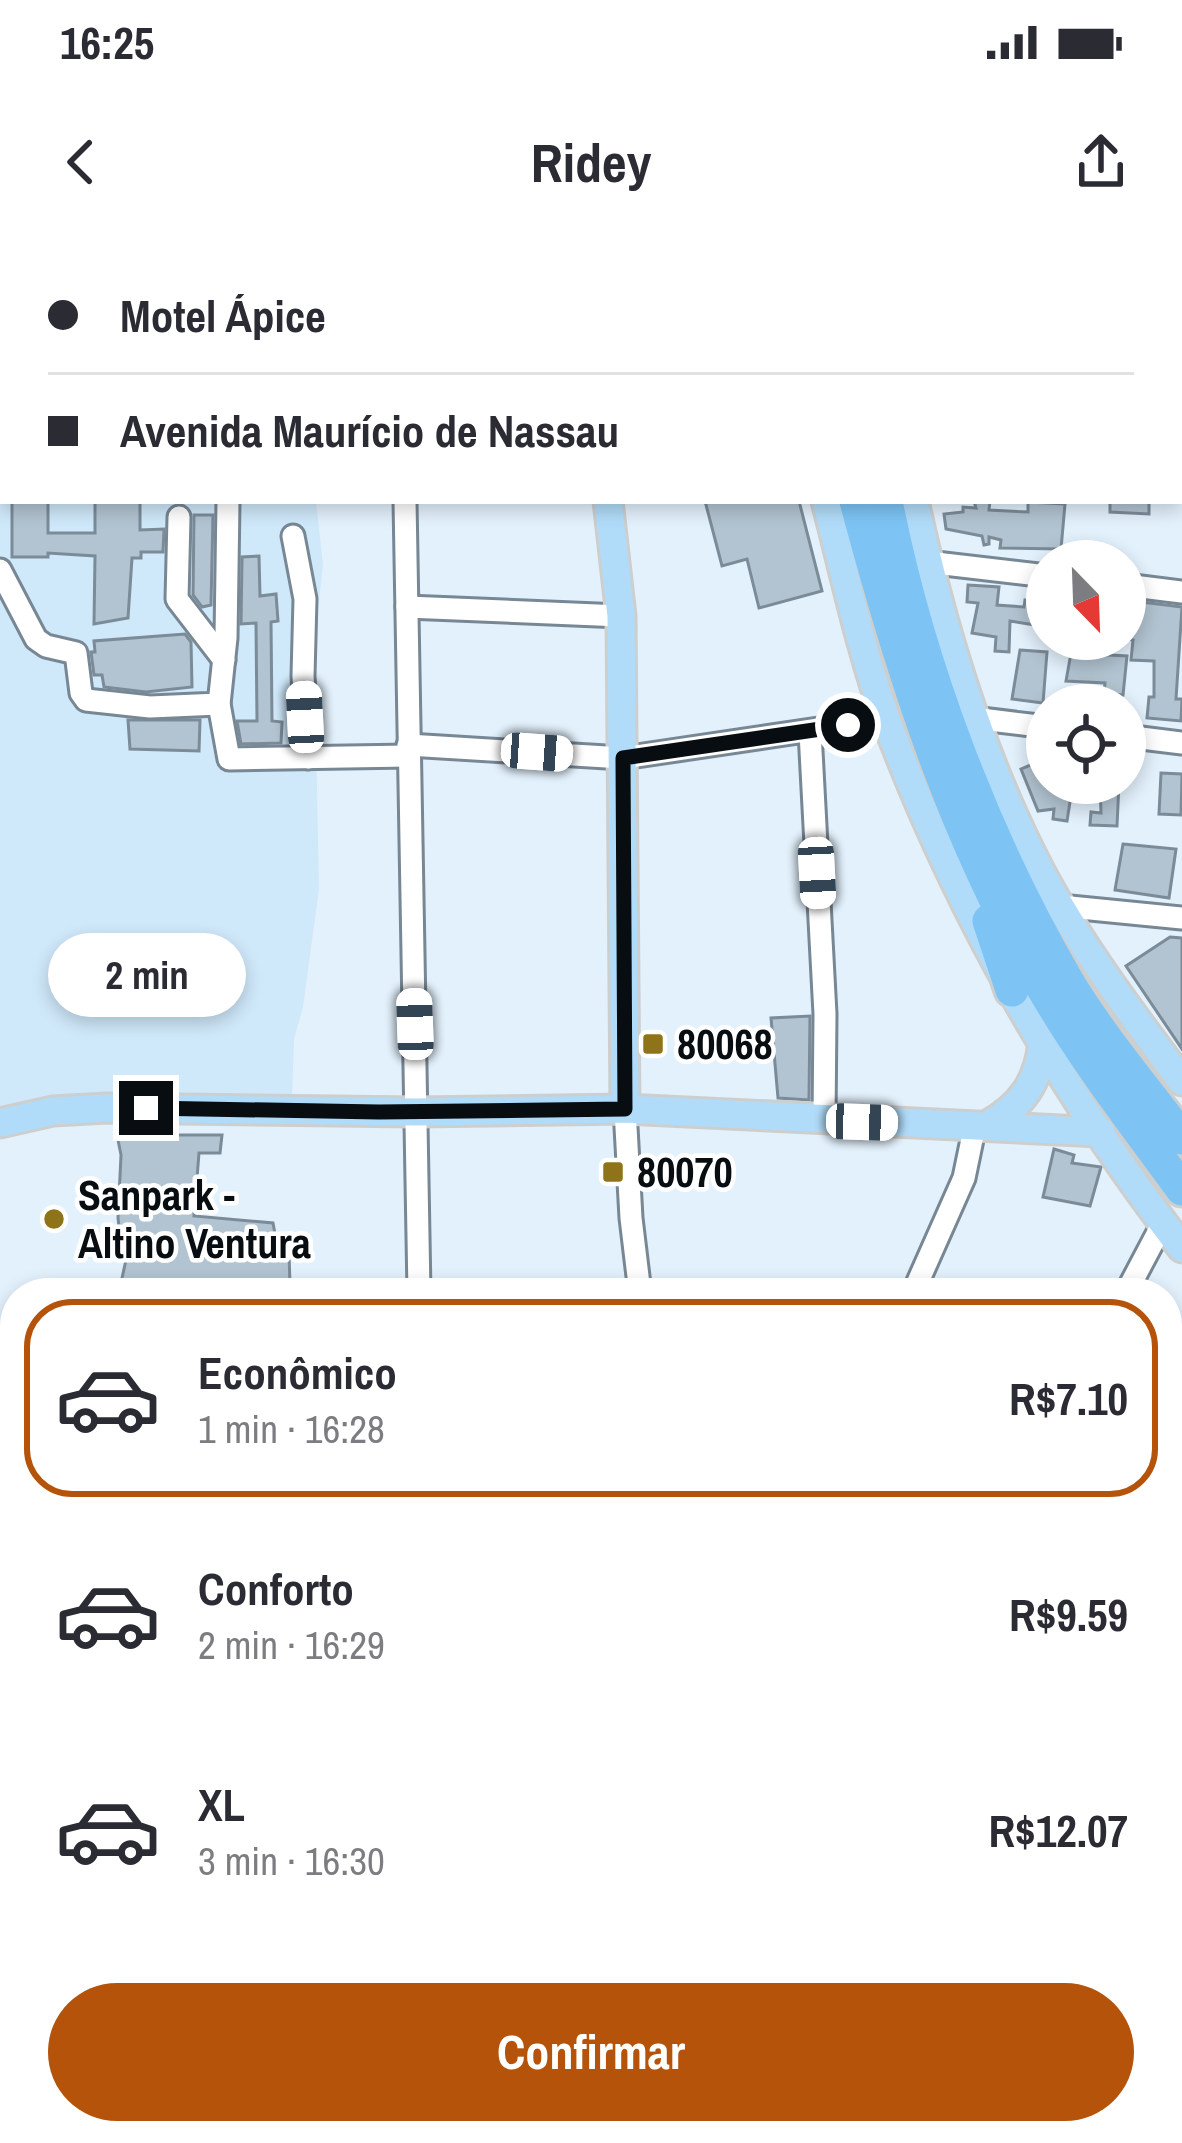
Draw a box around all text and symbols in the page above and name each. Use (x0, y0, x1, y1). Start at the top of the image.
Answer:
text: 16:25 (60, 12, 154, 73)
text: Ridey (531, 126, 651, 199)
icon: back (48, 129, 114, 195)
icon: share (1068, 129, 1134, 195)
text: Motel Ápice (120, 285, 326, 346)
text: Avenida Maurício de Nassau (120, 400, 619, 461)
north arrow (1026, 540, 1146, 660)
map controls (1026, 540, 1146, 804)
car (285, 680, 325, 754)
button: locate (1026, 684, 1146, 804)
route start (821, 698, 875, 752)
car (500, 732, 574, 772)
car (797, 836, 837, 910)
callout: 2 min (47, 934, 245, 1018)
text: 2 min (105, 949, 189, 1001)
car (396, 987, 434, 1061)
place label: 80068 (677, 1016, 773, 1072)
marker: 80068 (640, 1031, 666, 1057)
route end (119, 1081, 173, 1135)
car (825, 1103, 899, 1141)
place label: 80070 (637, 1144, 733, 1200)
marker: 80070 (600, 1159, 626, 1185)
place label: Sanpark - Altino Ventura (78, 1167, 311, 1271)
marker: Sanpark - Altino Ventura (41, 1206, 67, 1232)
text: Econômico (198, 1342, 397, 1403)
icon: car (54, 1344, 162, 1452)
text: R$7.10 (1009, 1368, 1128, 1429)
text: 1 min · 16:28 (198, 1403, 385, 1455)
text: Conforto (198, 1558, 354, 1619)
icon: car (54, 1560, 162, 1668)
text: R$9.59 (1009, 1584, 1128, 1645)
text: 2 min · 16:29 (198, 1619, 385, 1671)
text: XL (198, 1774, 245, 1835)
icon: car (54, 1776, 162, 1884)
text: R$12.07 (988, 1800, 1128, 1861)
text: 3 min · 16:30 (198, 1835, 385, 1887)
button: Confirmar (48, 1983, 1134, 2121)

